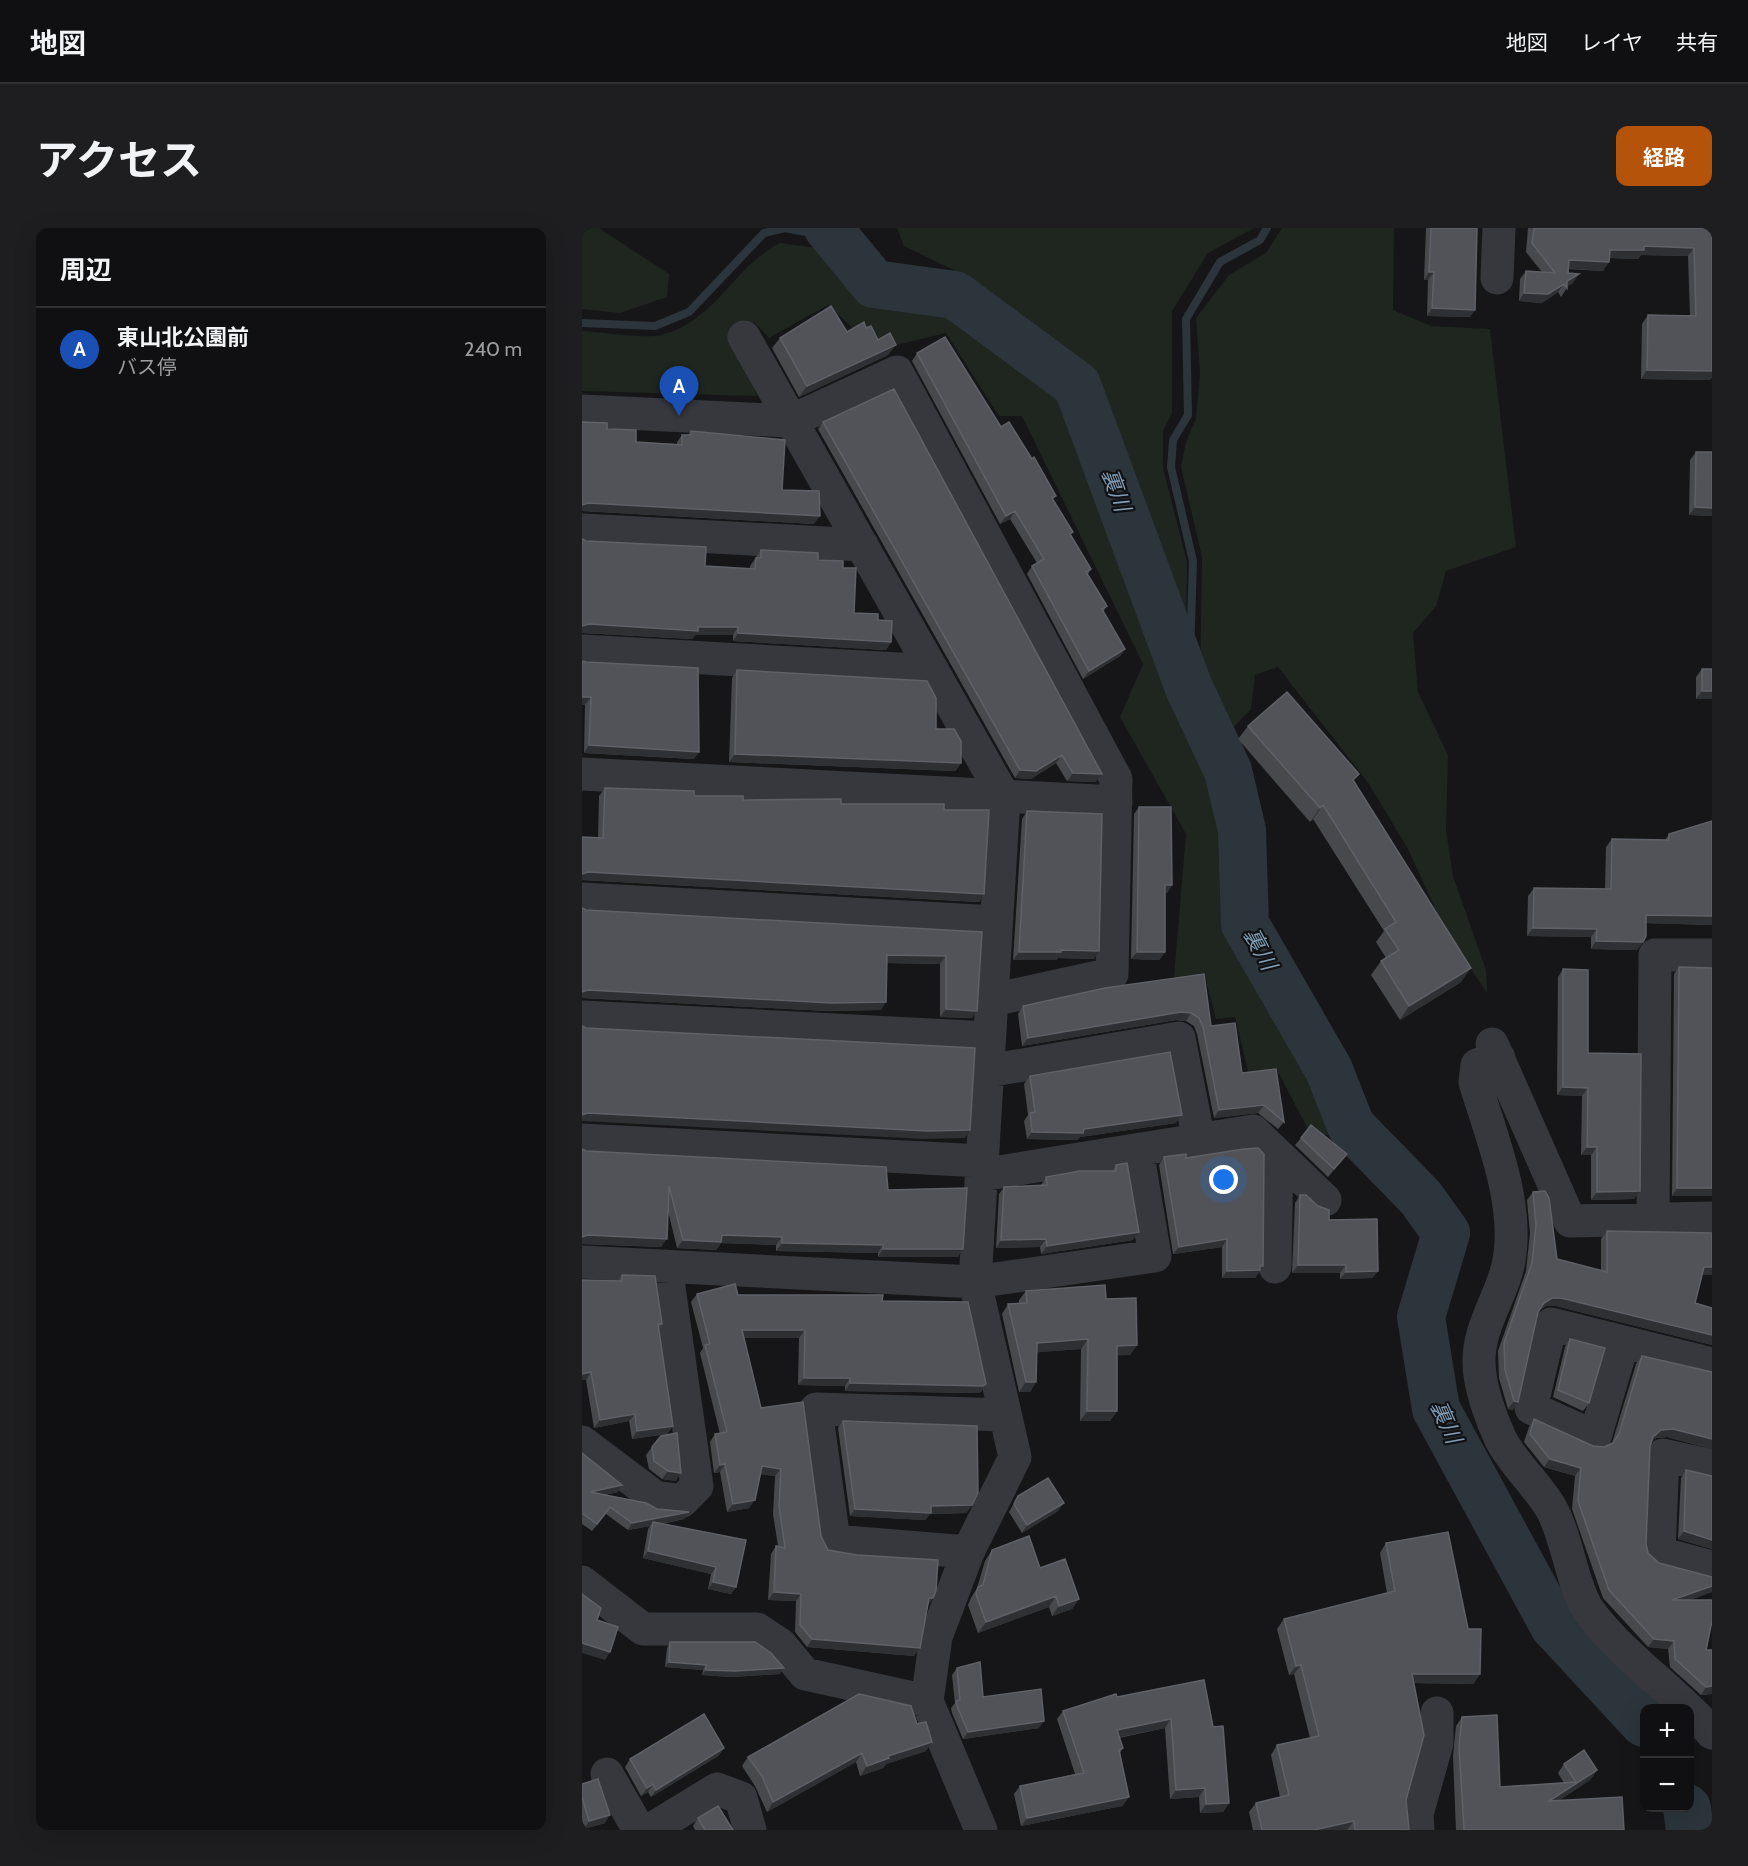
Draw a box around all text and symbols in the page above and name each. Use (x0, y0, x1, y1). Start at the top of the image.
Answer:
text: 地図 (30, 26, 86, 60)
text: 地図 (1506, 30, 1548, 55)
text: レイヤ (1581, 30, 1643, 55)
text: 共有 (1676, 30, 1718, 55)
button: 経路 (1616, 126, 1712, 186)
text: アクセス (36, 134, 202, 186)
text: 周辺 (60, 254, 112, 286)
text: 東山北公園前 (117, 324, 249, 351)
text: A (73, 337, 86, 361)
text: 240 m (464, 337, 522, 361)
text: バス停 (117, 355, 177, 379)
pin: A (660, 366, 698, 416)
water label: 裏川 (1096, 465, 1137, 517)
water label: 裏川 (1238, 923, 1283, 977)
your location (1209, 1165, 1238, 1194)
water label: 裏川 (1425, 1396, 1468, 1449)
map controls (1640, 1704, 1694, 1812)
button: + (1640, 1704, 1694, 1758)
button: − (1640, 1758, 1694, 1812)

